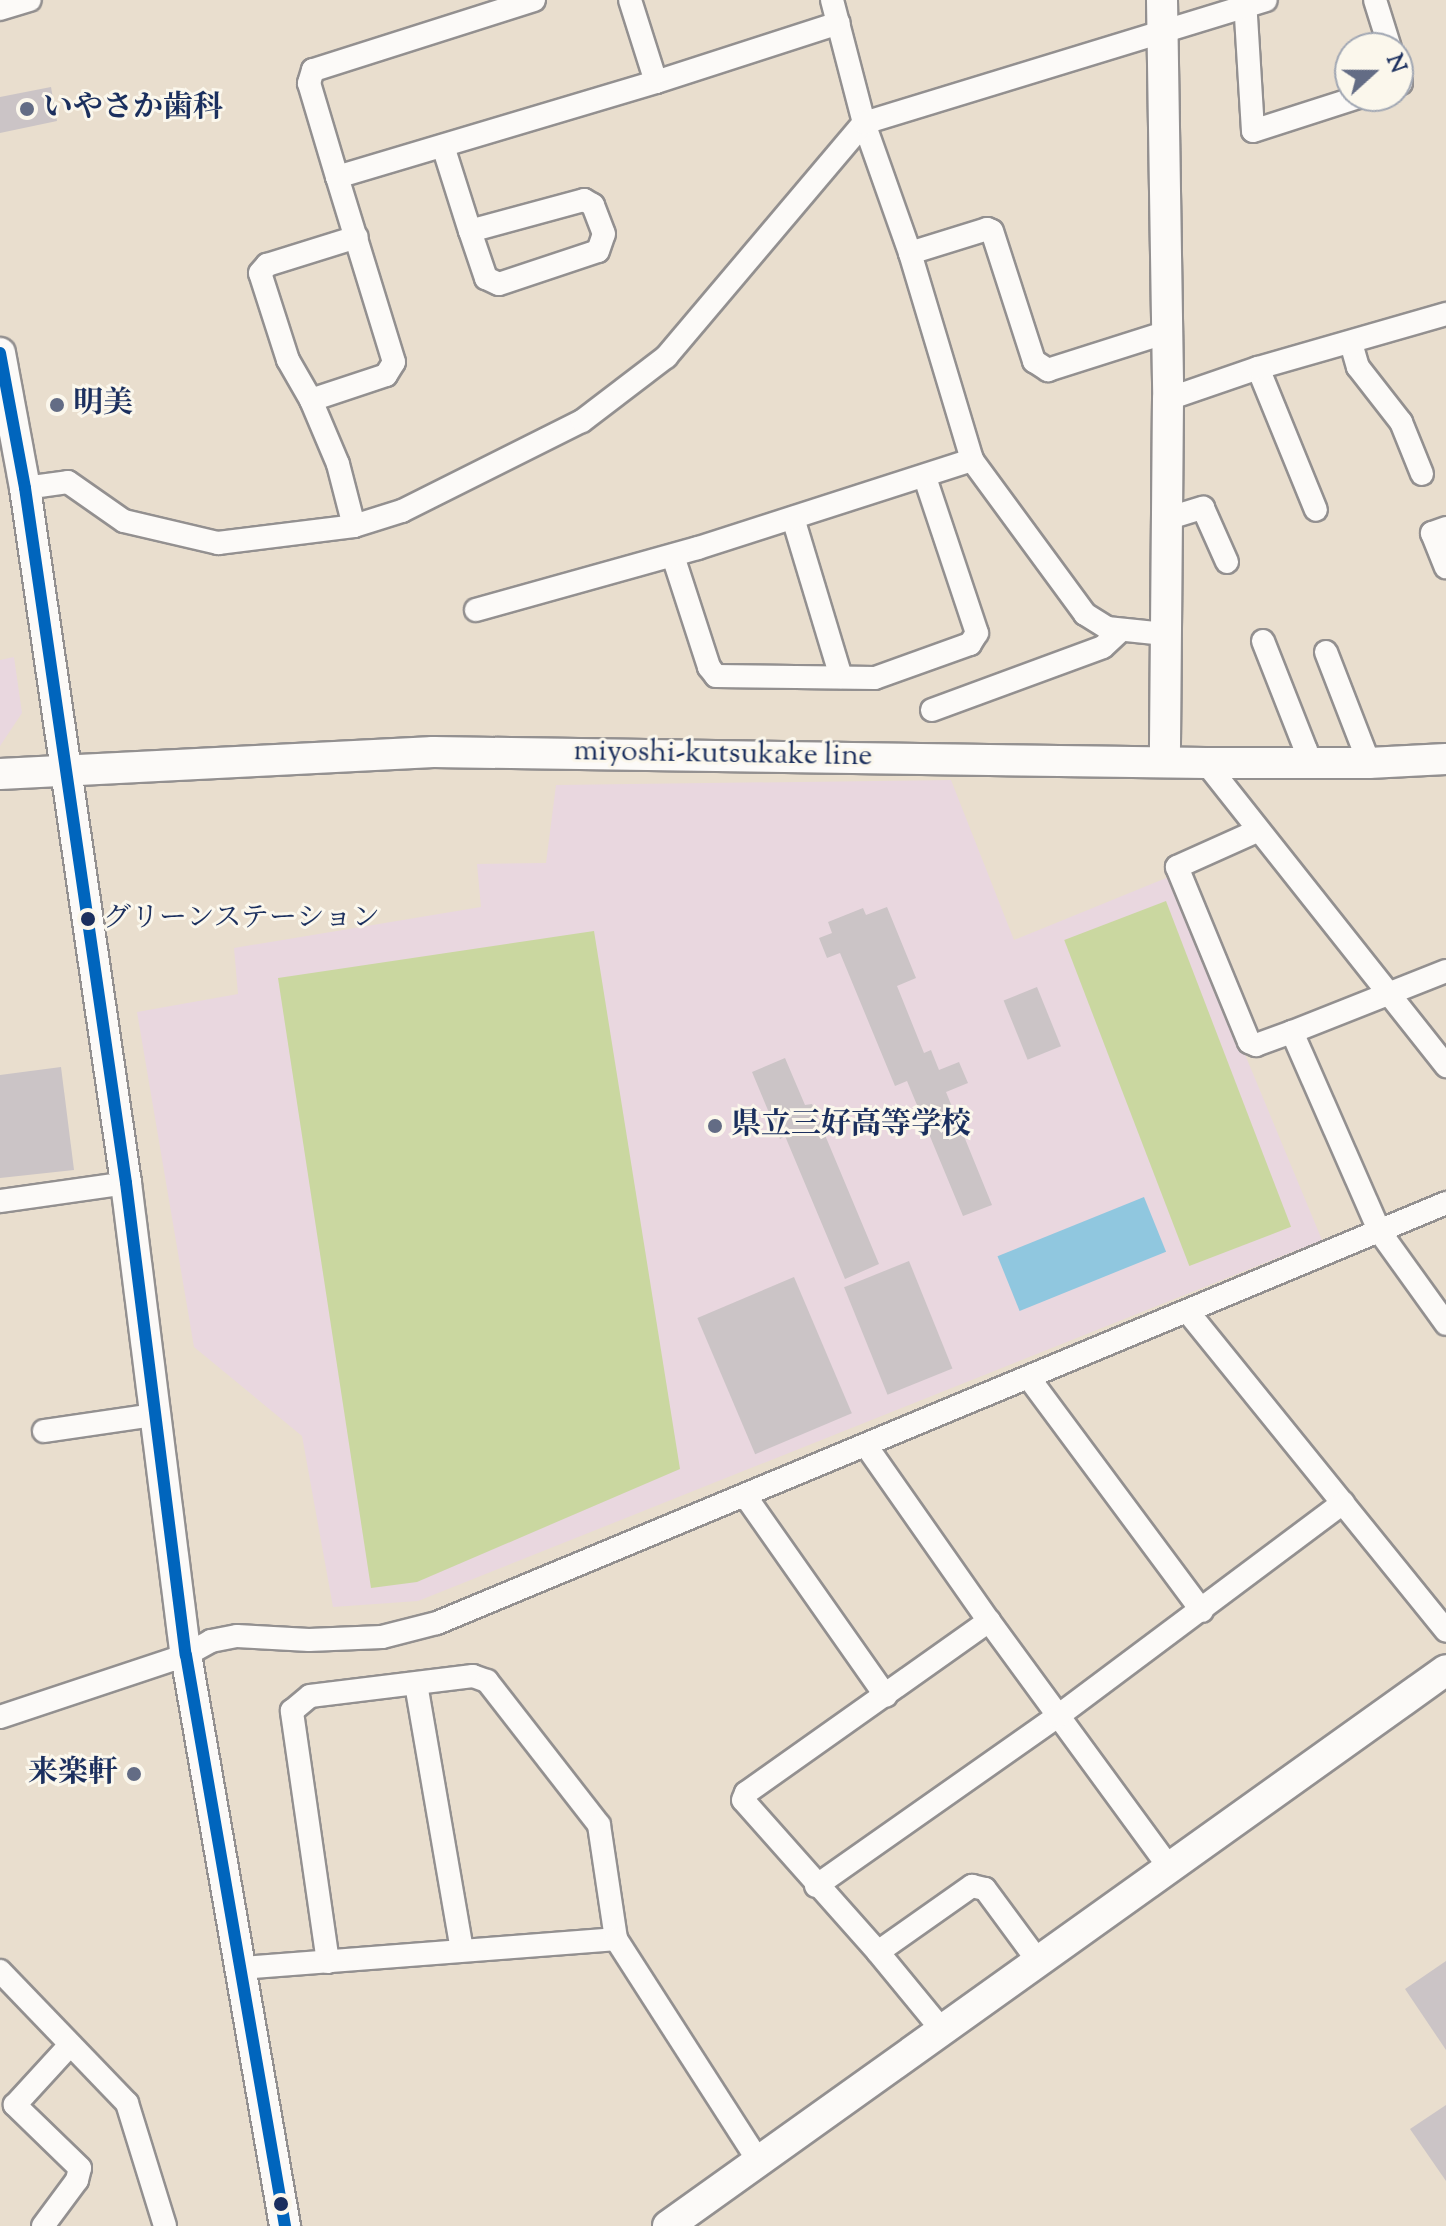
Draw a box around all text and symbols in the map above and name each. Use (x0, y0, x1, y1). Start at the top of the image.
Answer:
north arrow (1334, 32, 1414, 112)
text: N (1376, 50, 1413, 78)
place label: いやさか歯科 (43, 91, 223, 127)
marker: いやさか歯科 (18, 100, 36, 118)
place label: 明美 (73, 387, 133, 423)
marker: 明美 (48, 396, 66, 414)
street label: miyoshi-kutsukake line (573, 734, 873, 776)
place label: グリーンステーション (103, 902, 383, 936)
marker: グリーンステーション (80, 911, 96, 927)
place label: 県立三好高等学校 (731, 1108, 971, 1144)
marker: 県立三好高等学校 (706, 1117, 724, 1135)
place label: 来楽軒 (28, 1756, 118, 1792)
marker: 来楽軒 (125, 1765, 143, 1783)
unlabelled marker (273, 2196, 289, 2212)

